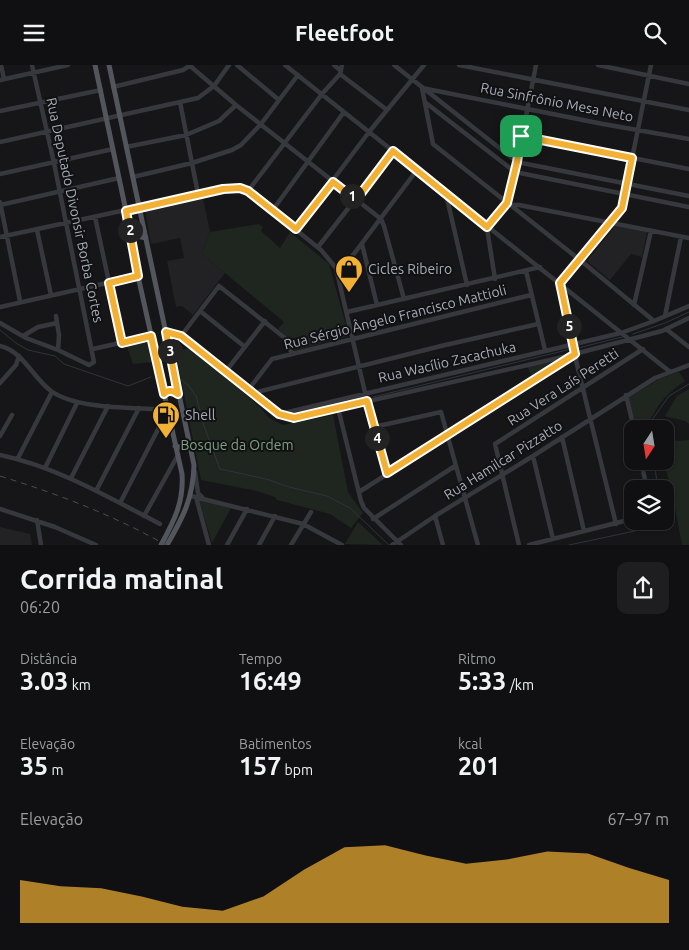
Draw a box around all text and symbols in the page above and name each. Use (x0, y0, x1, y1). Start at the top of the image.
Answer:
icon: menu (20, 19, 48, 47)
icon: search (641, 19, 669, 47)
text: Fleetfoot (295, 20, 394, 45)
street label: Rua Sinfrônio Mesa Neto (479, 79, 635, 125)
street label: Rua Deputado Divonsir Borba Cortes (43, 96, 107, 324)
pin (500, 115, 542, 157)
icon: arrive (507, 122, 535, 150)
pin: 1 (340, 183, 364, 209)
text: 1 (349, 188, 356, 204)
pin: 2 (118, 217, 142, 243)
text: 2 (127, 222, 134, 238)
shop icon: Cicles Ribeiro (334, 254, 364, 293)
place label: Cicles Ribeiro (368, 261, 452, 277)
street label: Rua Sérgio Ângelo Francisco Mattioli (282, 281, 508, 352)
pin: 5 (556, 313, 582, 339)
text: 5 (566, 318, 573, 334)
street label: Rua Wacílio Zacachuka (377, 338, 517, 386)
pin: 3 (158, 339, 182, 363)
text: 3 (167, 343, 174, 359)
street label: Rua Vera Laís Peretti (504, 345, 622, 429)
fuel station icon: Shell (151, 400, 181, 439)
place label: Shell (185, 407, 216, 423)
street label: Rua Hamilcar Pizzatto (441, 417, 565, 503)
north arrow (624, 420, 674, 470)
map controls (624, 420, 674, 530)
pin: 4 (364, 425, 390, 451)
text: 4 (374, 430, 381, 446)
park label: Bosque da Ordem (180, 437, 294, 453)
button: layers (624, 480, 674, 530)
button: share (617, 562, 669, 614)
text: Corrida matinal (20, 563, 223, 594)
text: 06:20 (20, 598, 60, 616)
text: Distância (20, 651, 77, 667)
text: Tempo (239, 651, 282, 667)
text: Ritmo (458, 651, 496, 667)
text: 3.03 (20, 667, 68, 695)
text: 16:49 (239, 667, 302, 695)
text: 5:33 (458, 667, 506, 695)
text: km (68, 677, 91, 693)
text: /km (506, 677, 534, 693)
text: Elevação (20, 736, 75, 752)
text: Batimentos (239, 736, 312, 752)
text: kcal (458, 736, 482, 752)
text: 35 (20, 752, 48, 780)
text: 157 (239, 752, 281, 780)
text: 201 (458, 752, 500, 780)
text: m (48, 762, 64, 778)
text: bpm (281, 762, 313, 778)
text: Elevação (20, 810, 83, 828)
text: 67–97 m (607, 810, 669, 828)

